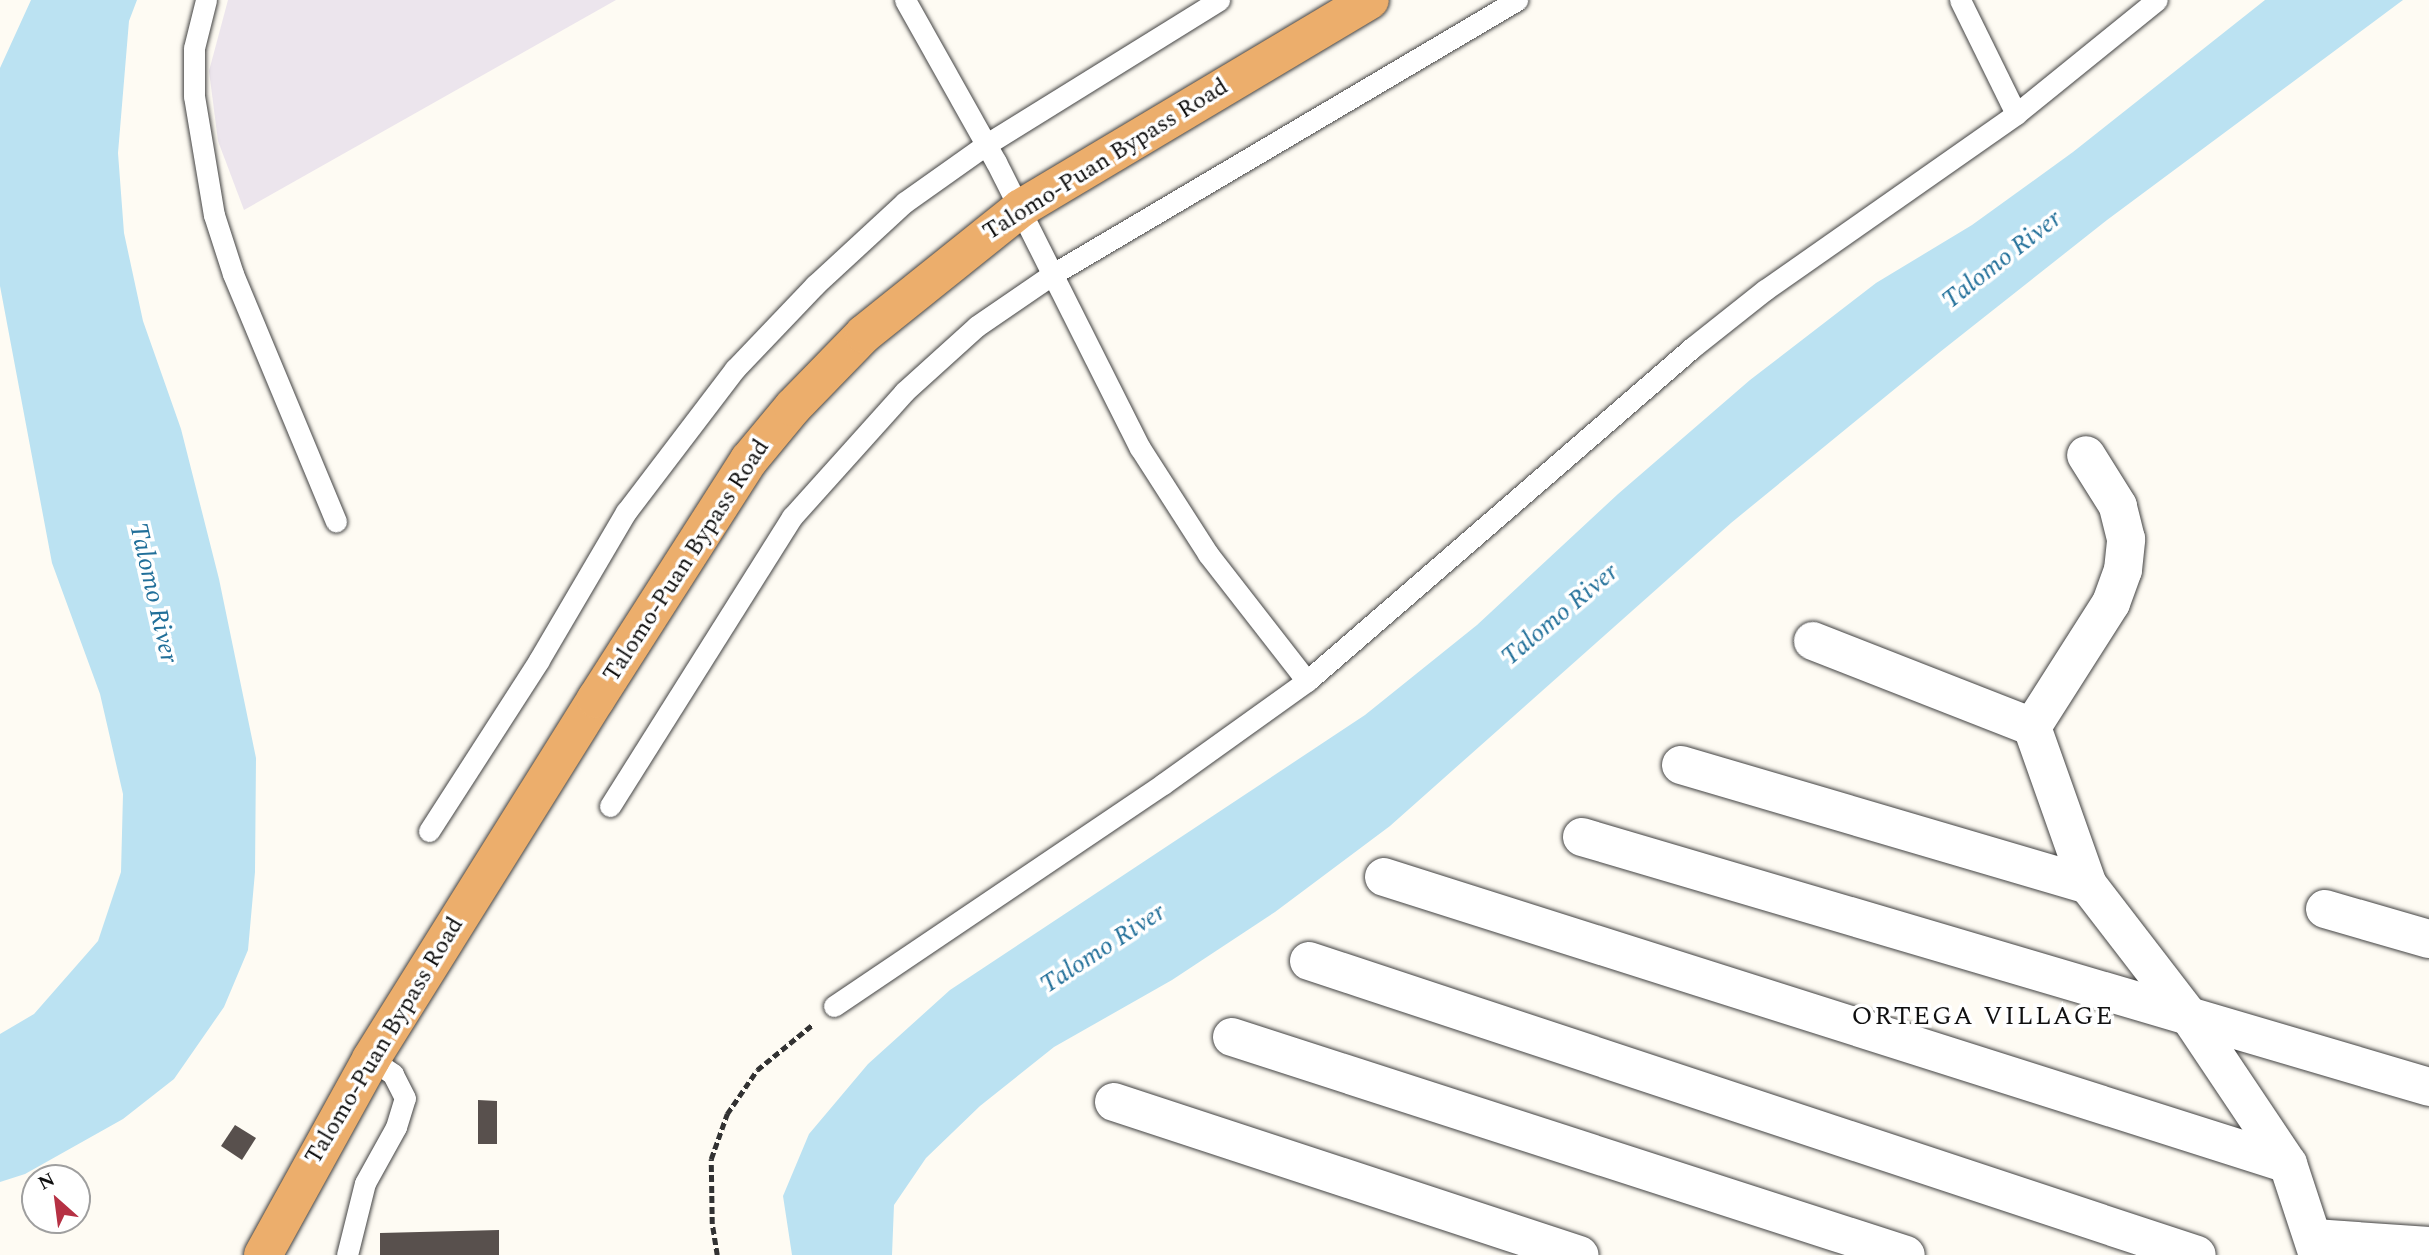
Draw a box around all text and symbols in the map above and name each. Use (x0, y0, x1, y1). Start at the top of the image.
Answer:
street label: Talomo-Puan Bypass Road (978, 73, 1234, 247)
water label: Talomo River (1936, 204, 2068, 316)
street label: Talomo-Puan Bypass Road (598, 434, 776, 688)
water label: Talomo River (122, 520, 184, 666)
water label: Talomo River (1495, 557, 1625, 673)
water label: Talomo River (1035, 897, 1171, 1001)
street label: Talomo-Puan Bypass Road (300, 912, 470, 1170)
district label: ORTEGA VILLAGE (1853, 1001, 2113, 1033)
north arrow (21, 1164, 91, 1234)
text: N (33, 1165, 60, 1198)

